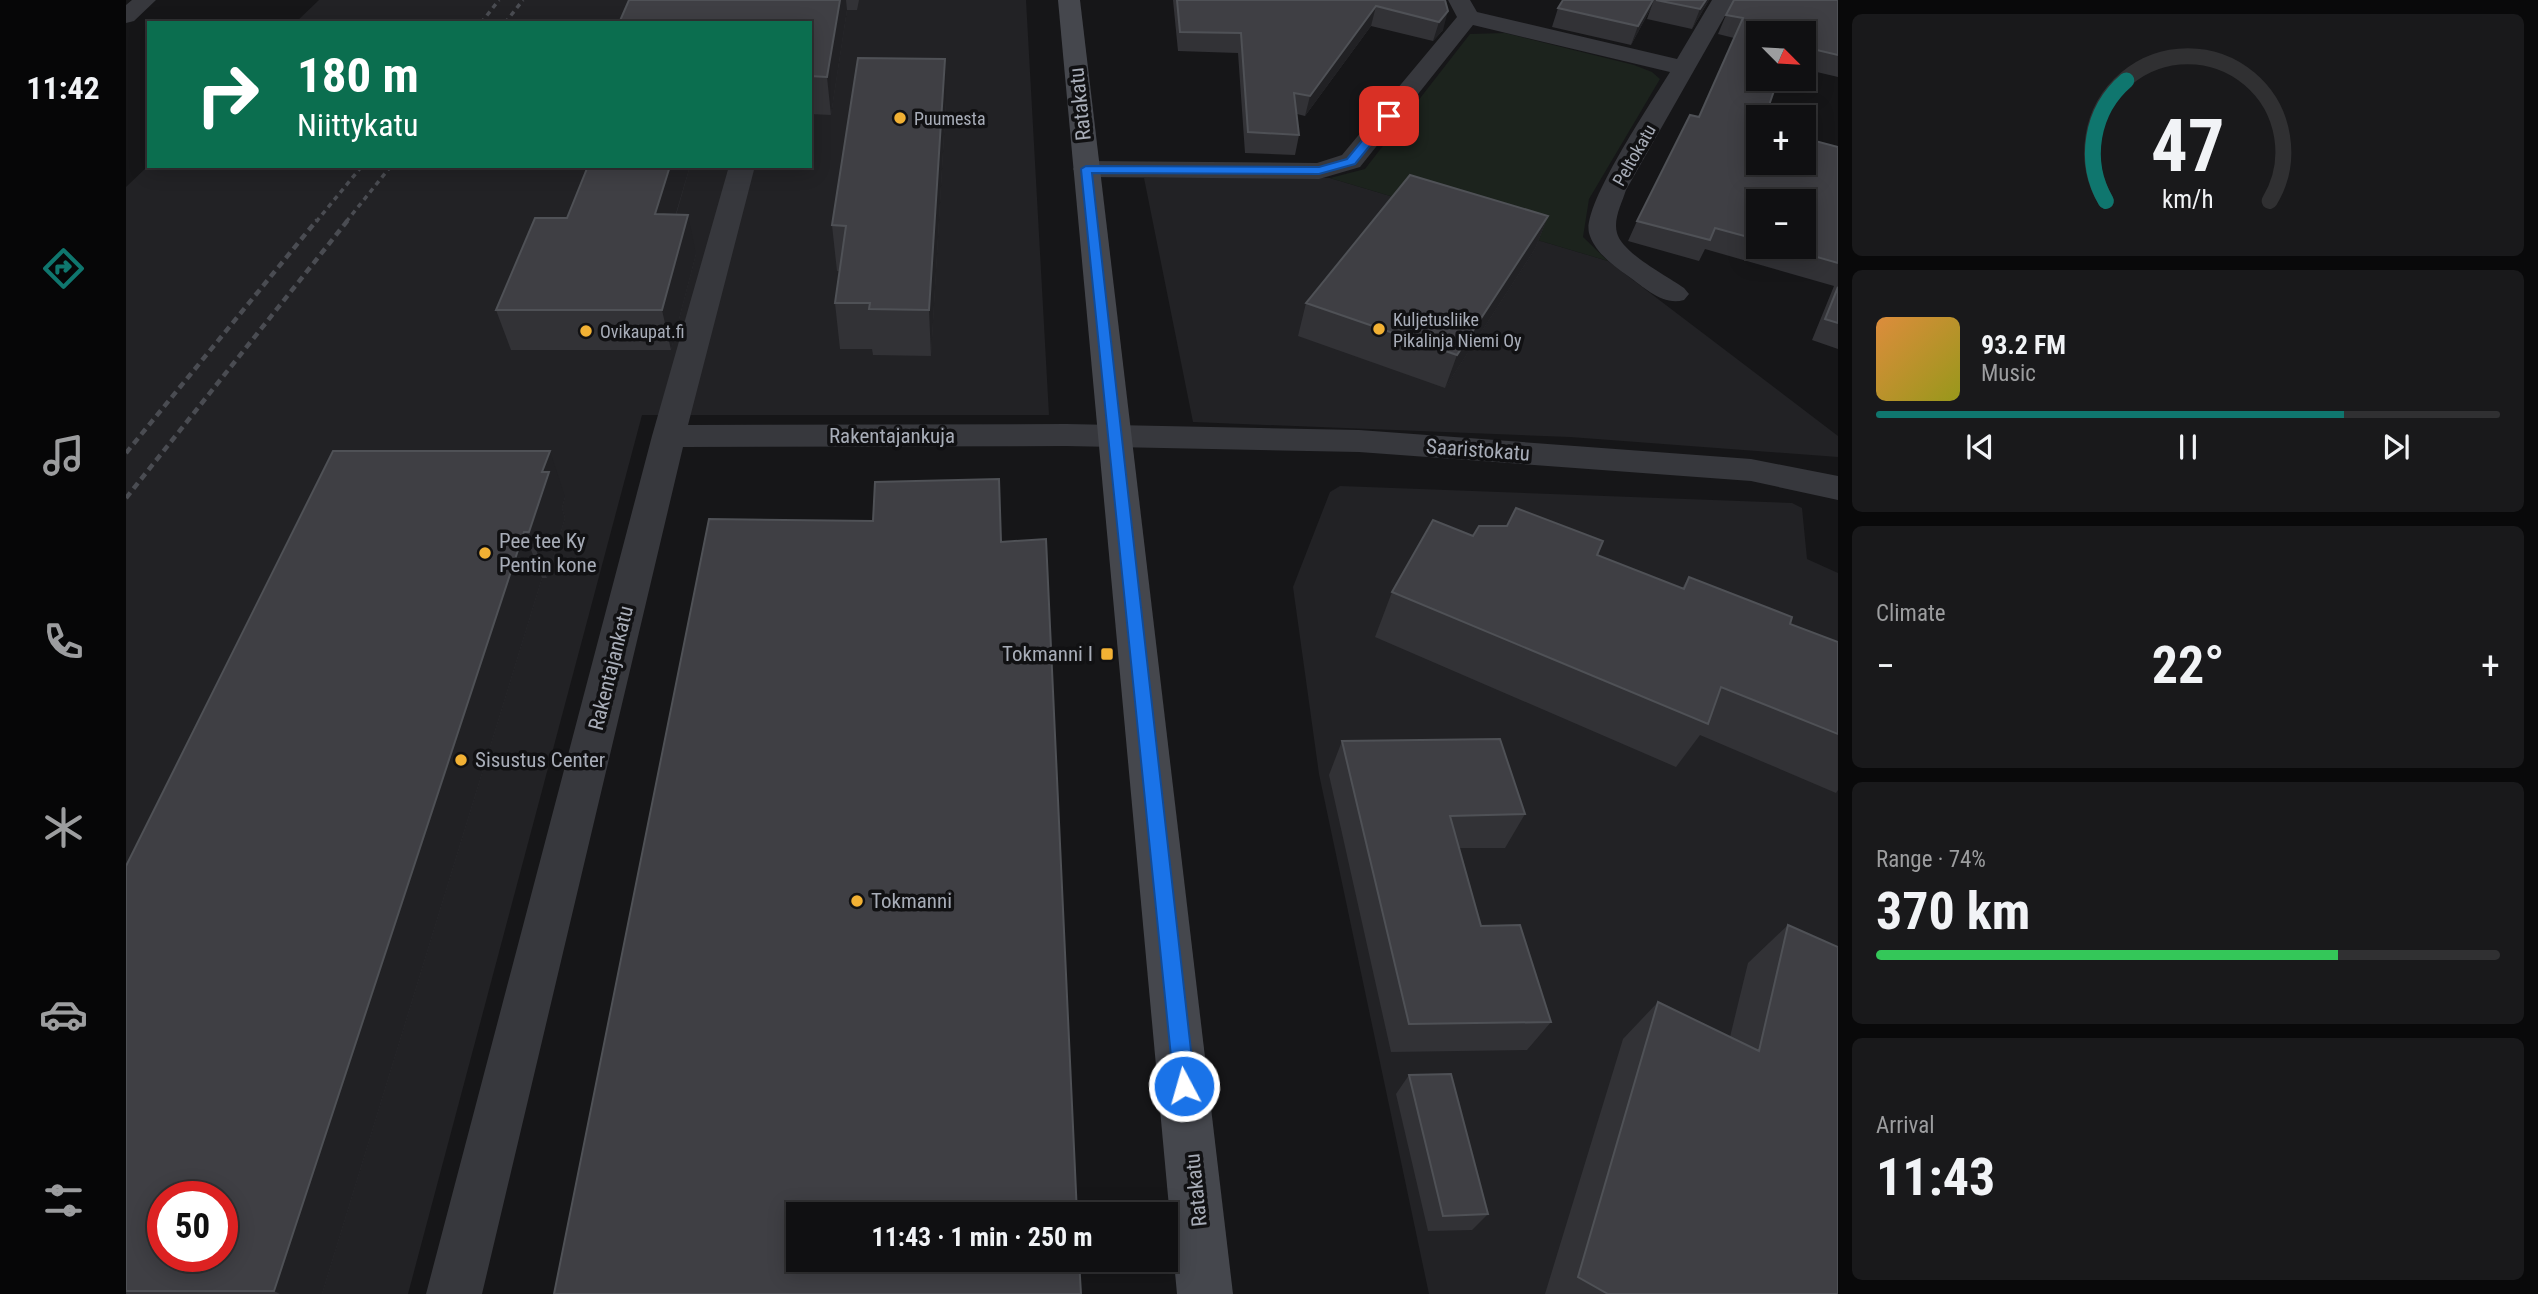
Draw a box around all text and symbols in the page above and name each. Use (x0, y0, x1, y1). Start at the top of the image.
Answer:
north arrow (1746, 21, 1816, 91)
map controls (1746, 21, 1816, 259)
text: 180 m (297, 47, 419, 104)
icon: right (182, 49, 273, 140)
street label: Ratakatu (1064, 66, 1096, 142)
text: 11:42 (26, 69, 100, 107)
pin (1359, 86, 1419, 146)
icon: arrive (1370, 97, 1408, 135)
text: 47 (2151, 103, 2225, 189)
button: + (1746, 105, 1816, 175)
text: Niittykatu (297, 106, 418, 144)
place label: Puumesta (914, 108, 986, 129)
marker: Puumesta (892, 110, 908, 126)
street label: Peltokatu (1608, 121, 1660, 189)
text: km/h (2162, 185, 2214, 214)
button: − (1746, 189, 1816, 259)
icon: directions (39, 244, 88, 293)
place label: Kuljetusliike Pikalinja Niemi Oy (1393, 309, 1522, 351)
place label: Ovikaupat.fi (600, 321, 684, 342)
marker: Kuljetusliike Pikalinja Niemi Oy (1371, 321, 1387, 337)
marker: Ovikaupat.fi (578, 323, 594, 339)
text: 93.2 FM (1981, 330, 2066, 360)
text: Music (1981, 360, 2036, 387)
street label: Rakentajankuja (829, 424, 955, 448)
icon: previous (1961, 428, 1999, 466)
icon: pause (2169, 428, 2207, 466)
icon: next (2377, 428, 2415, 466)
icon: music (39, 431, 88, 480)
street label: Saaristokatu (1425, 434, 1531, 466)
place label: Pee tee Ky Pentin kone (499, 529, 597, 577)
marker: Pee tee Ky Pentin kone (477, 545, 493, 561)
text: Climate (1876, 600, 1946, 627)
street label: Rakentajankatu (584, 603, 638, 733)
icon: phone (39, 617, 88, 666)
text: 22° (2152, 635, 2224, 696)
place label: Tokmanni I (1002, 642, 1093, 666)
text: − (1876, 644, 1895, 688)
text: + (2481, 644, 2500, 688)
marker: Tokmanni I (1099, 646, 1115, 662)
place label: Sisustus Center (475, 748, 605, 772)
marker: Sisustus Center (453, 752, 469, 768)
icon: climate (39, 803, 88, 852)
text: Range · 74% (1876, 846, 1986, 873)
text: 370 km (1876, 881, 2030, 942)
place label: Tokmanni (871, 889, 952, 913)
marker: Tokmanni (849, 893, 865, 909)
icon: car (39, 990, 88, 1039)
position arrow (1147, 1049, 1221, 1123)
text: Arrival (1876, 1112, 1935, 1139)
text: 11:43 (1876, 1147, 1995, 1208)
street label: Ratakatu (1180, 1152, 1212, 1228)
icon: filters (39, 1176, 88, 1225)
speed limit sign: 50 (147, 1181, 238, 1272)
text: 11:43 · 1 min · 250 m (872, 1222, 1092, 1252)

